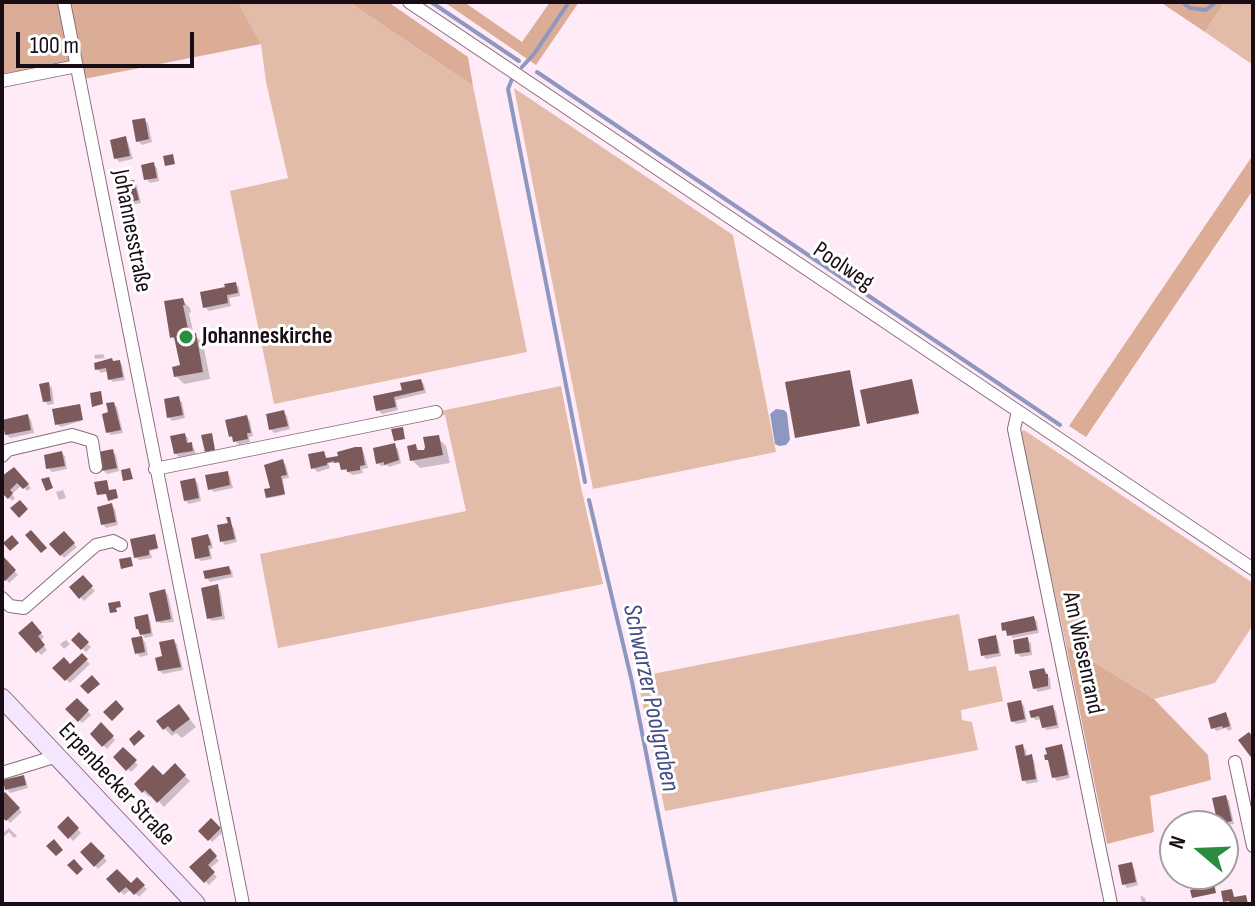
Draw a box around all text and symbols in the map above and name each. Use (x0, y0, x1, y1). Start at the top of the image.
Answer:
scale bar (20, 16, 198, 66)
text: 100 m (30, 31, 79, 60)
street label: Johannesstraße (105, 167, 157, 295)
street label: Poolweg (807, 236, 879, 298)
place label: Johanneskirche (202, 323, 332, 351)
marker: Johanneskirche (177, 328, 195, 346)
street label: Am Wiesenrand (1055, 589, 1109, 717)
water label: Schwarzer Poolgraben (615, 601, 685, 795)
street label: Erpenbecker Straße (52, 717, 180, 853)
north arrow (1159, 810, 1239, 890)
text: N (1163, 833, 1192, 853)

